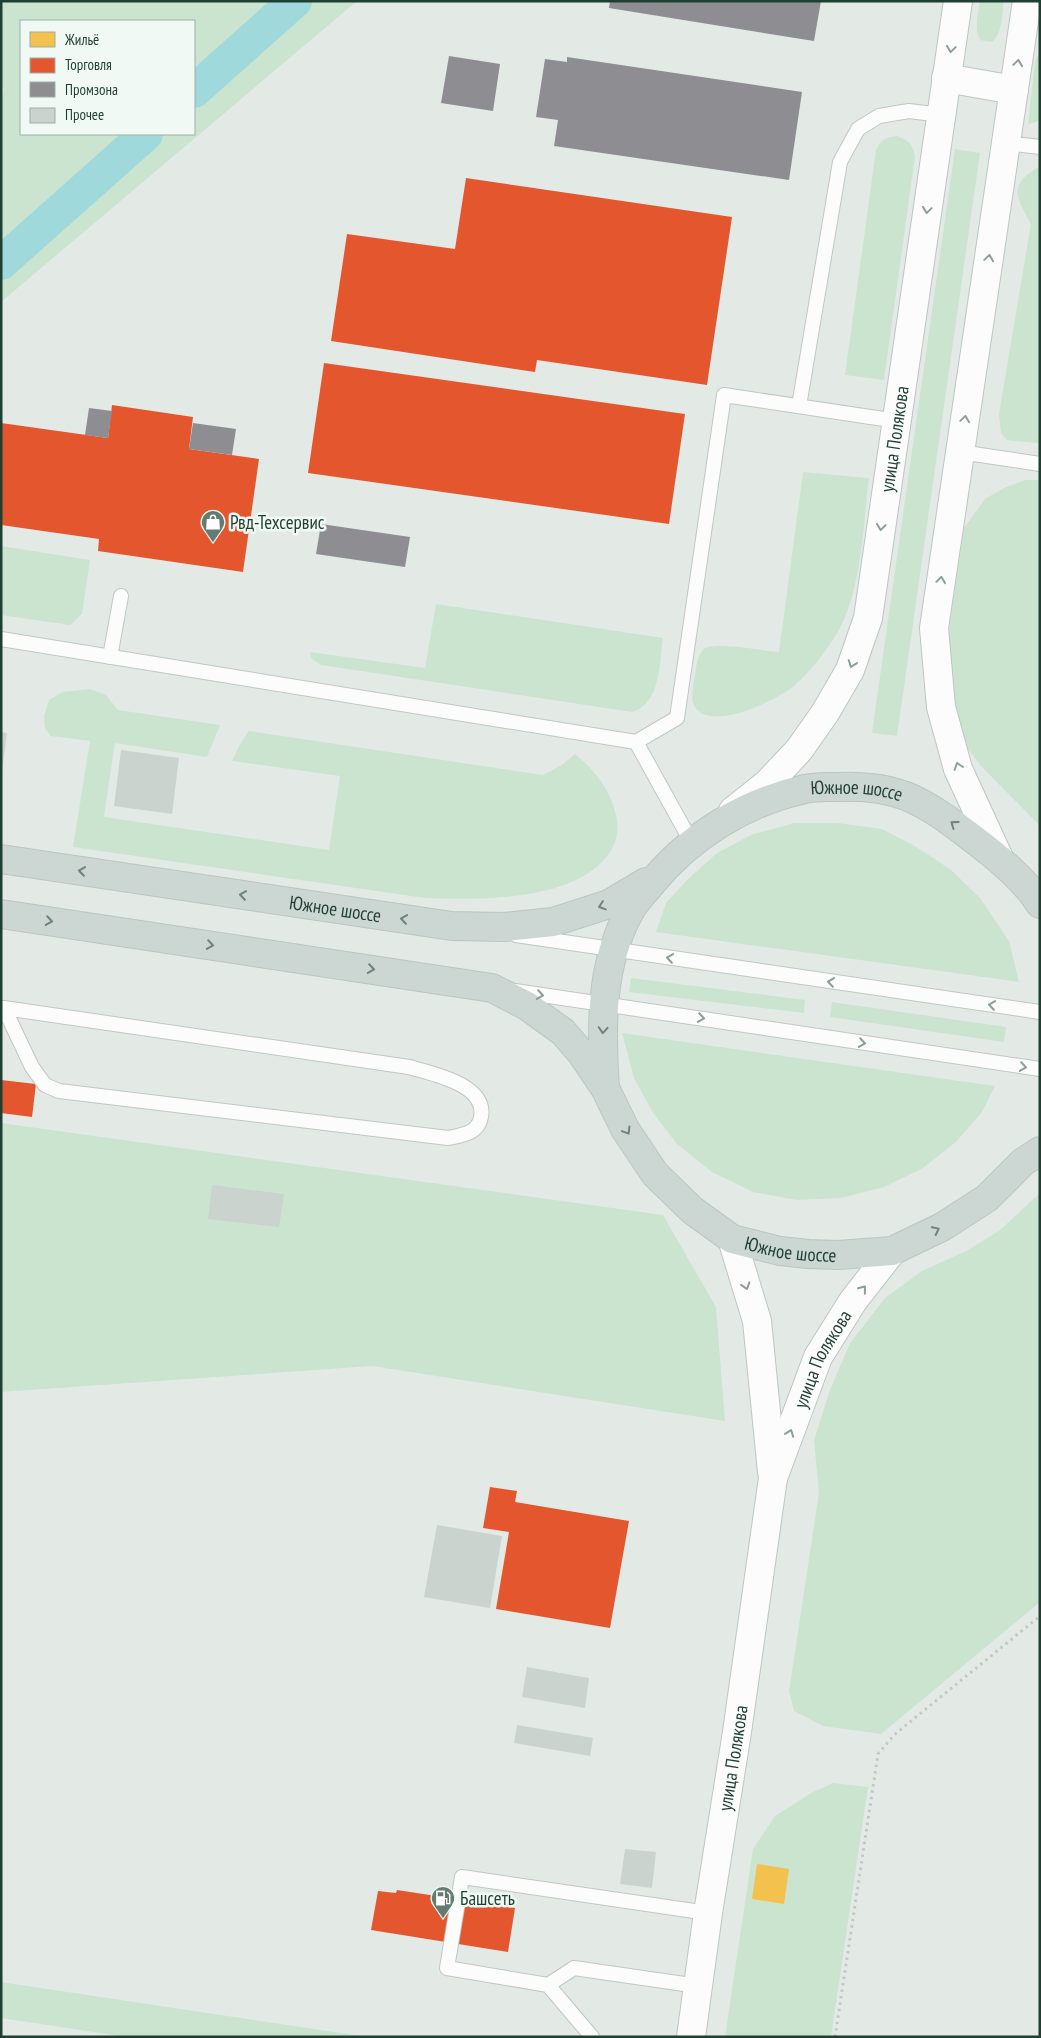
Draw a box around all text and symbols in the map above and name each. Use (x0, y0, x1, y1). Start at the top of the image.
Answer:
legend (20, 20, 195, 135)
text: Жильё (64, 30, 99, 49)
one-way arrow (946, 45, 956, 54)
text: Торговля (65, 55, 112, 74)
one-way arrow (1012, 59, 1022, 67)
text: Промзона (65, 80, 118, 99)
text: Прочее (65, 105, 104, 124)
one-way arrow (922, 207, 933, 215)
one-way arrow (983, 254, 994, 262)
street label: улица Полякова (875, 384, 914, 494)
one-way arrow (959, 415, 970, 423)
shop icon: Рвд-Техсервис (200, 509, 226, 543)
place label: Рвд-Техсервис (230, 510, 325, 534)
one-way arrow (876, 523, 887, 531)
one-way arrow (936, 576, 946, 584)
one-way arrow (848, 659, 858, 668)
one-way arrow (954, 762, 964, 770)
street label: Южное шоссе (810, 775, 906, 806)
one-way arrow (950, 821, 960, 830)
one-way arrow (78, 867, 86, 877)
one-way arrow (239, 890, 247, 901)
street label: Южное шоссе (288, 890, 383, 927)
one-way arrow (598, 900, 607, 910)
one-way arrow (399, 914, 408, 924)
one-way arrow (46, 915, 54, 926)
one-way arrow (206, 940, 215, 950)
one-way arrow (666, 953, 674, 964)
one-way arrow (367, 964, 375, 974)
one-way arrow (826, 977, 834, 988)
one-way arrow (536, 989, 545, 999)
one-way arrow (987, 1001, 996, 1011)
one-way arrow (697, 1013, 706, 1023)
one-way arrow (597, 1027, 608, 1035)
one-way arrow (858, 1037, 866, 1047)
one-way arrow (1018, 1061, 1027, 1071)
one-way arrow (620, 1126, 630, 1135)
one-way arrow (931, 1226, 940, 1237)
street label: Южное шоссе (742, 1231, 837, 1267)
one-way arrow (740, 1281, 750, 1290)
one-way arrow (857, 1285, 866, 1295)
street label: улица Полякова (788, 1305, 856, 1411)
one-way arrow (784, 1429, 794, 1437)
street label: улица Полякова (712, 1704, 753, 1813)
fuel station icon: Башсеть (430, 1885, 456, 1919)
place label: Башсеть (460, 1886, 515, 1910)

